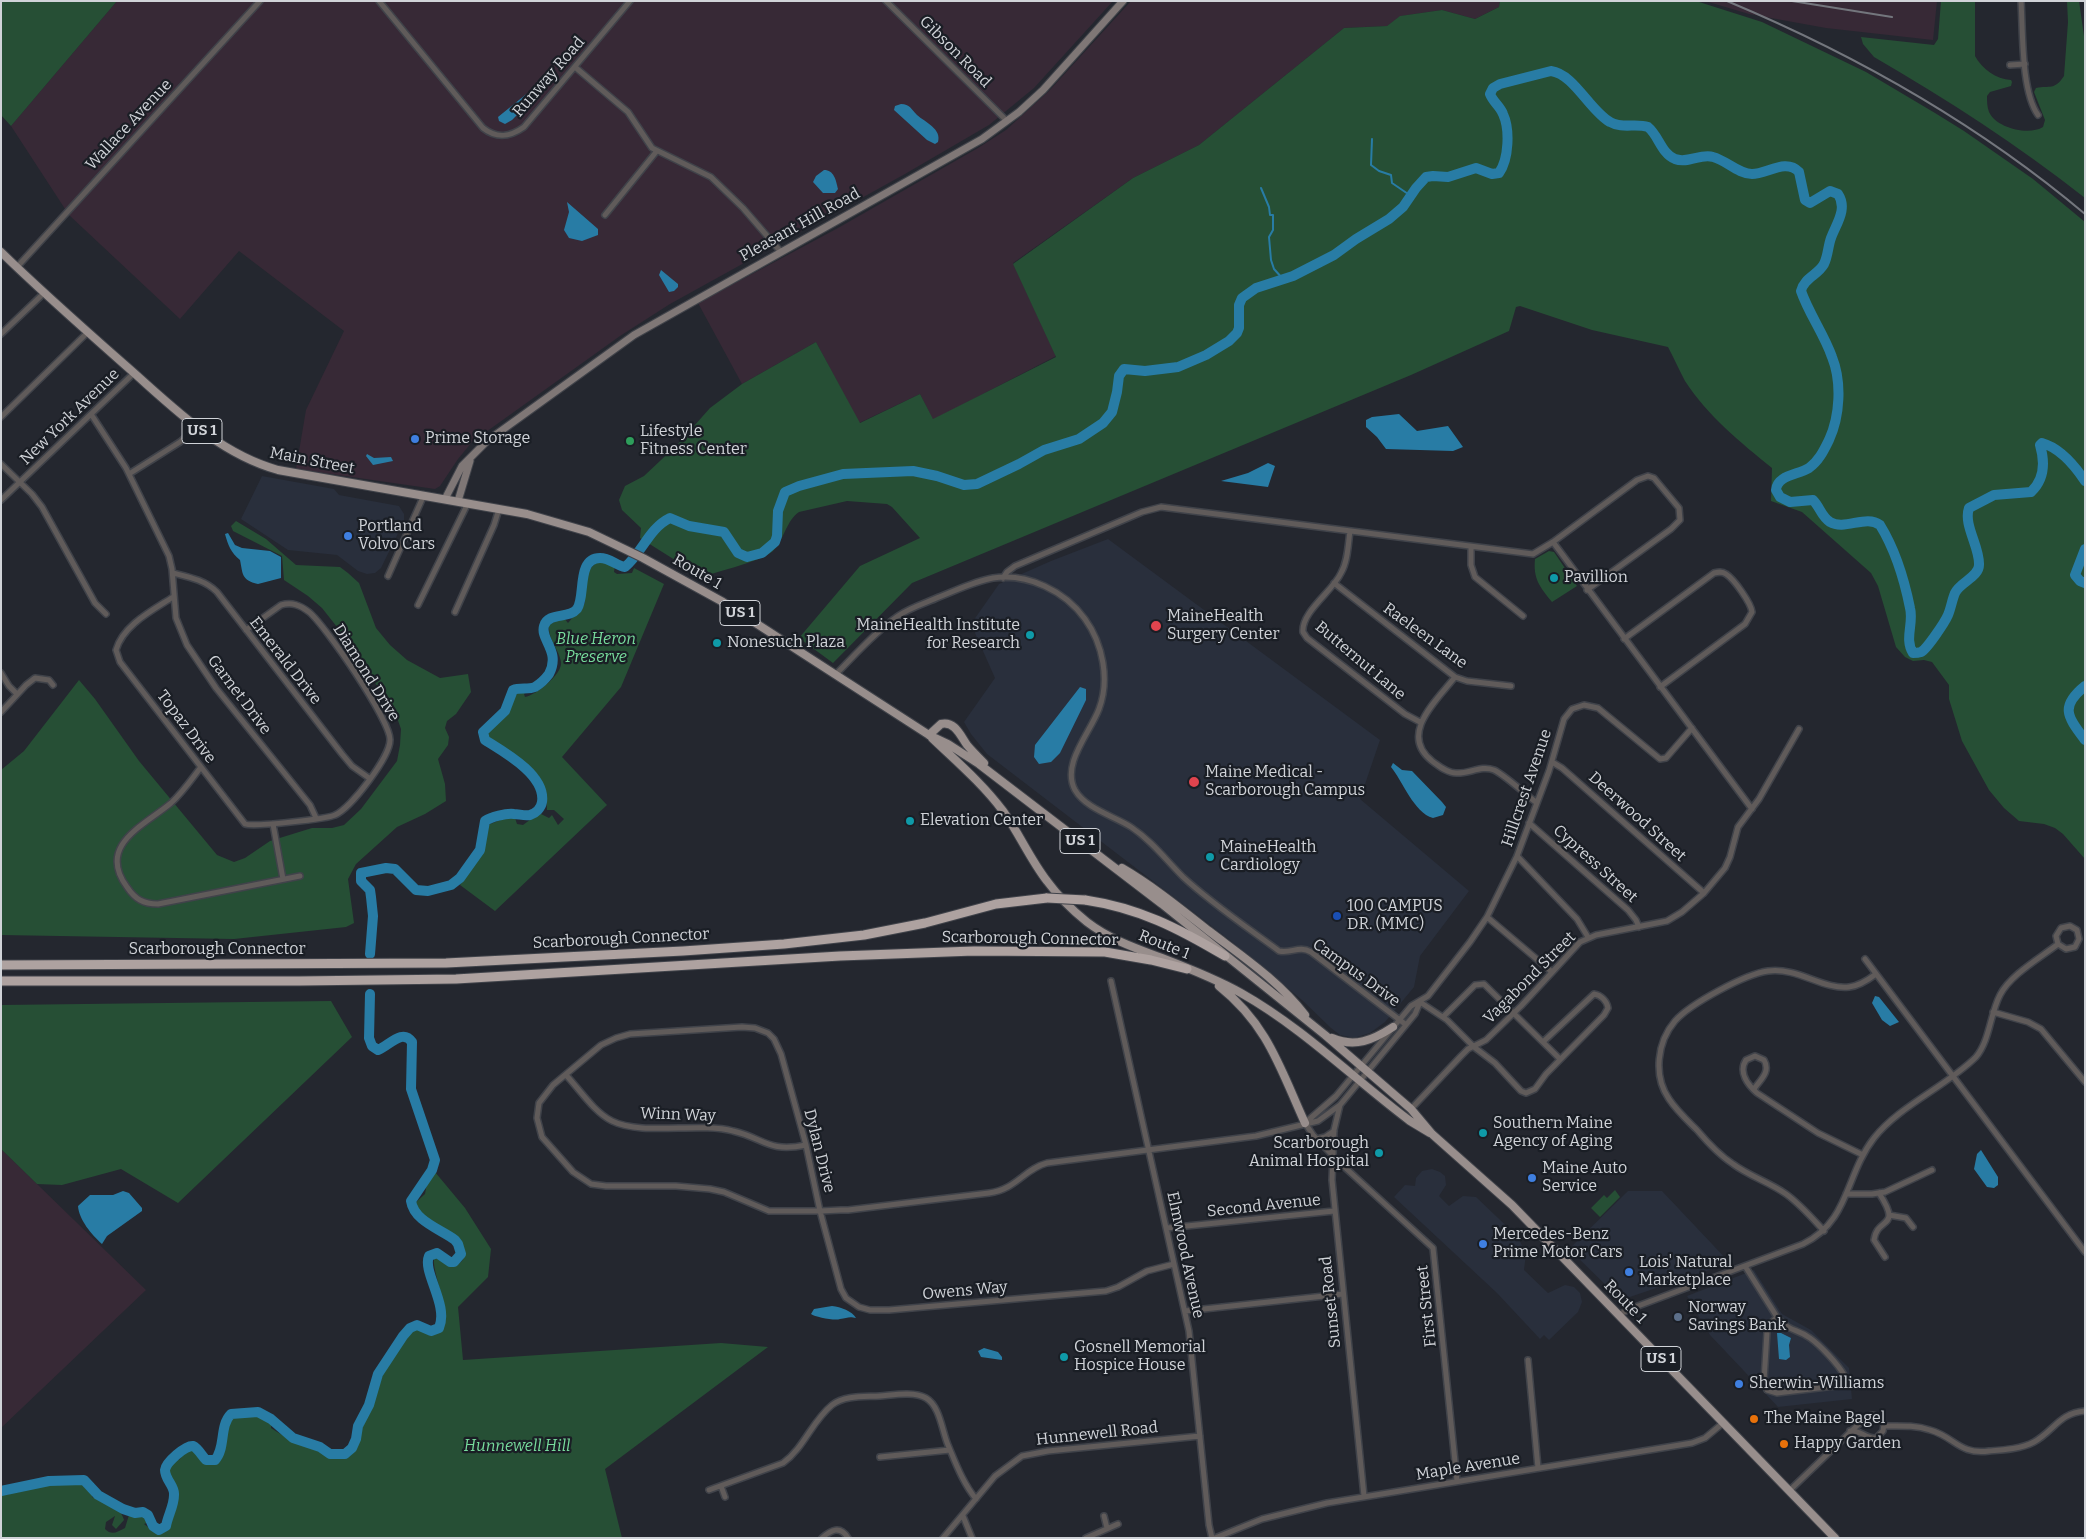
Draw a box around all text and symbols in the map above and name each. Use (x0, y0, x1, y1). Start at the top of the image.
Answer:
street label: Gibson Road (915, 12, 995, 92)
street label: Runway Road (509, 33, 589, 121)
street label: Wallace Avenue (82, 75, 176, 175)
street label: Pleasant Hill Road (737, 184, 863, 266)
street label: New York Avenue (16, 365, 124, 469)
road number: US 1 (182, 418, 222, 444)
place label: Lifestyle Fitness Center (640, 422, 747, 460)
place label: Prime Storage (425, 429, 530, 449)
marker: Prime Storage (409, 433, 421, 445)
marker: Lifestyle Fitness Center (624, 435, 636, 447)
street label: Main Street (268, 443, 356, 479)
place label: Portland Volvo Cars (358, 517, 435, 555)
marker: Portland Volvo Cars (342, 530, 354, 542)
street label: Route 1 (669, 550, 725, 594)
place label: Pavillion (1564, 568, 1628, 588)
marker: Pavillion (1548, 572, 1560, 584)
street label: Raeleen Lane (1379, 599, 1471, 673)
road number: US 1 (720, 600, 760, 626)
place label: MaineHealth Surgery Center (1167, 607, 1280, 645)
street label: Emerald Drive (245, 613, 325, 709)
place label: MaineHealth Institute for Research (856, 616, 1020, 654)
street label: Butternut Lane (1311, 618, 1409, 704)
marker: MaineHealth Surgery Center (1149, 619, 1163, 633)
street label: Diamond Drive (328, 621, 404, 725)
marker: MaineHealth Institute for Research (1024, 629, 1036, 641)
park label: Blue Heron Preserve (556, 630, 636, 668)
place label: Nonesuch Plaza (727, 633, 845, 653)
marker: Nonesuch Plaza (711, 637, 723, 649)
street label: Garnet Drive (203, 651, 275, 739)
street label: Topaz Drive (152, 687, 220, 767)
street label: Hillcrest Avenue (1498, 727, 1556, 849)
place label: Maine Medical - Scarborough Campus (1205, 763, 1365, 801)
street label: Deerwood Street (1584, 768, 1690, 866)
marker: Maine Medical - Scarborough Campus (1187, 775, 1201, 789)
place label: Elevation Center (920, 811, 1043, 831)
marker: Elevation Center (904, 815, 916, 827)
street label: Cypress Street (1549, 821, 1641, 907)
road number: US 1 (1060, 828, 1100, 854)
place label: MaineHealth Cardiology (1220, 838, 1317, 876)
marker: MaineHealth Cardiology (1204, 851, 1216, 863)
place label: 100 CAMPUS DR. (MMC) (1347, 897, 1443, 935)
marker: 100 CAMPUS DR. (MMC) (1331, 910, 1343, 922)
street label: Scarborough Connector (532, 925, 710, 953)
street label: Route 1 (1136, 926, 1192, 964)
street label: Scarborough Connector (941, 928, 1119, 950)
street label: Vagabond Street (1480, 928, 1580, 1028)
street label: Campus Drive (1308, 935, 1404, 1011)
street label: Scarborough Connector (129, 940, 305, 960)
street label: Winn Way (640, 1104, 716, 1126)
street label: Dylan Drive (799, 1107, 839, 1195)
place label: Southern Maine Agency of Aging (1493, 1114, 1613, 1152)
marker: Southern Maine Agency of Aging (1477, 1127, 1489, 1139)
place label: Scarborough Animal Hospital (1249, 1134, 1369, 1172)
marker: Scarborough Animal Hospital (1373, 1147, 1385, 1159)
place label: Maine Auto Service (1542, 1159, 1627, 1197)
marker: Maine Auto Service (1526, 1172, 1538, 1184)
street label: Elmwood Avenue (1162, 1190, 1208, 1320)
street label: Second Avenue (1206, 1190, 1322, 1222)
place label: Mercedes-Benz Prime Motor Cars (1493, 1225, 1623, 1263)
marker: Mercedes-Benz Prime Motor Cars (1477, 1238, 1489, 1250)
place label: Lois' Natural Marketplace (1639, 1253, 1732, 1291)
street label: Sunset Road (1317, 1255, 1345, 1349)
street label: First Street (1413, 1264, 1441, 1348)
marker: Lois' Natural Marketplace (1623, 1266, 1635, 1278)
street label: Route 1 (1600, 1276, 1650, 1328)
street label: Owens Way (922, 1278, 1008, 1304)
place label: Norway Savings Bank (1688, 1298, 1786, 1336)
marker: Norway Savings Bank (1672, 1311, 1684, 1323)
place label: Gosnell Memorial Hospice House (1074, 1338, 1206, 1376)
road number: US 1 (1641, 1346, 1681, 1372)
marker: Gosnell Memorial Hospice House (1058, 1351, 1070, 1363)
place label: Sherwin-Williams (1749, 1374, 1884, 1394)
marker: Sherwin-Williams (1733, 1378, 1745, 1390)
place label: The Maine Bagel (1764, 1409, 1885, 1429)
marker: The Maine Bagel (1748, 1413, 1760, 1425)
street label: Hunnewell Road (1035, 1418, 1159, 1450)
place label: Happy Garden (1794, 1434, 1901, 1454)
park label: Hunnewell Hill (464, 1437, 570, 1457)
marker: Happy Garden (1778, 1438, 1790, 1450)
street label: Maple Avenue (1415, 1449, 1521, 1485)

